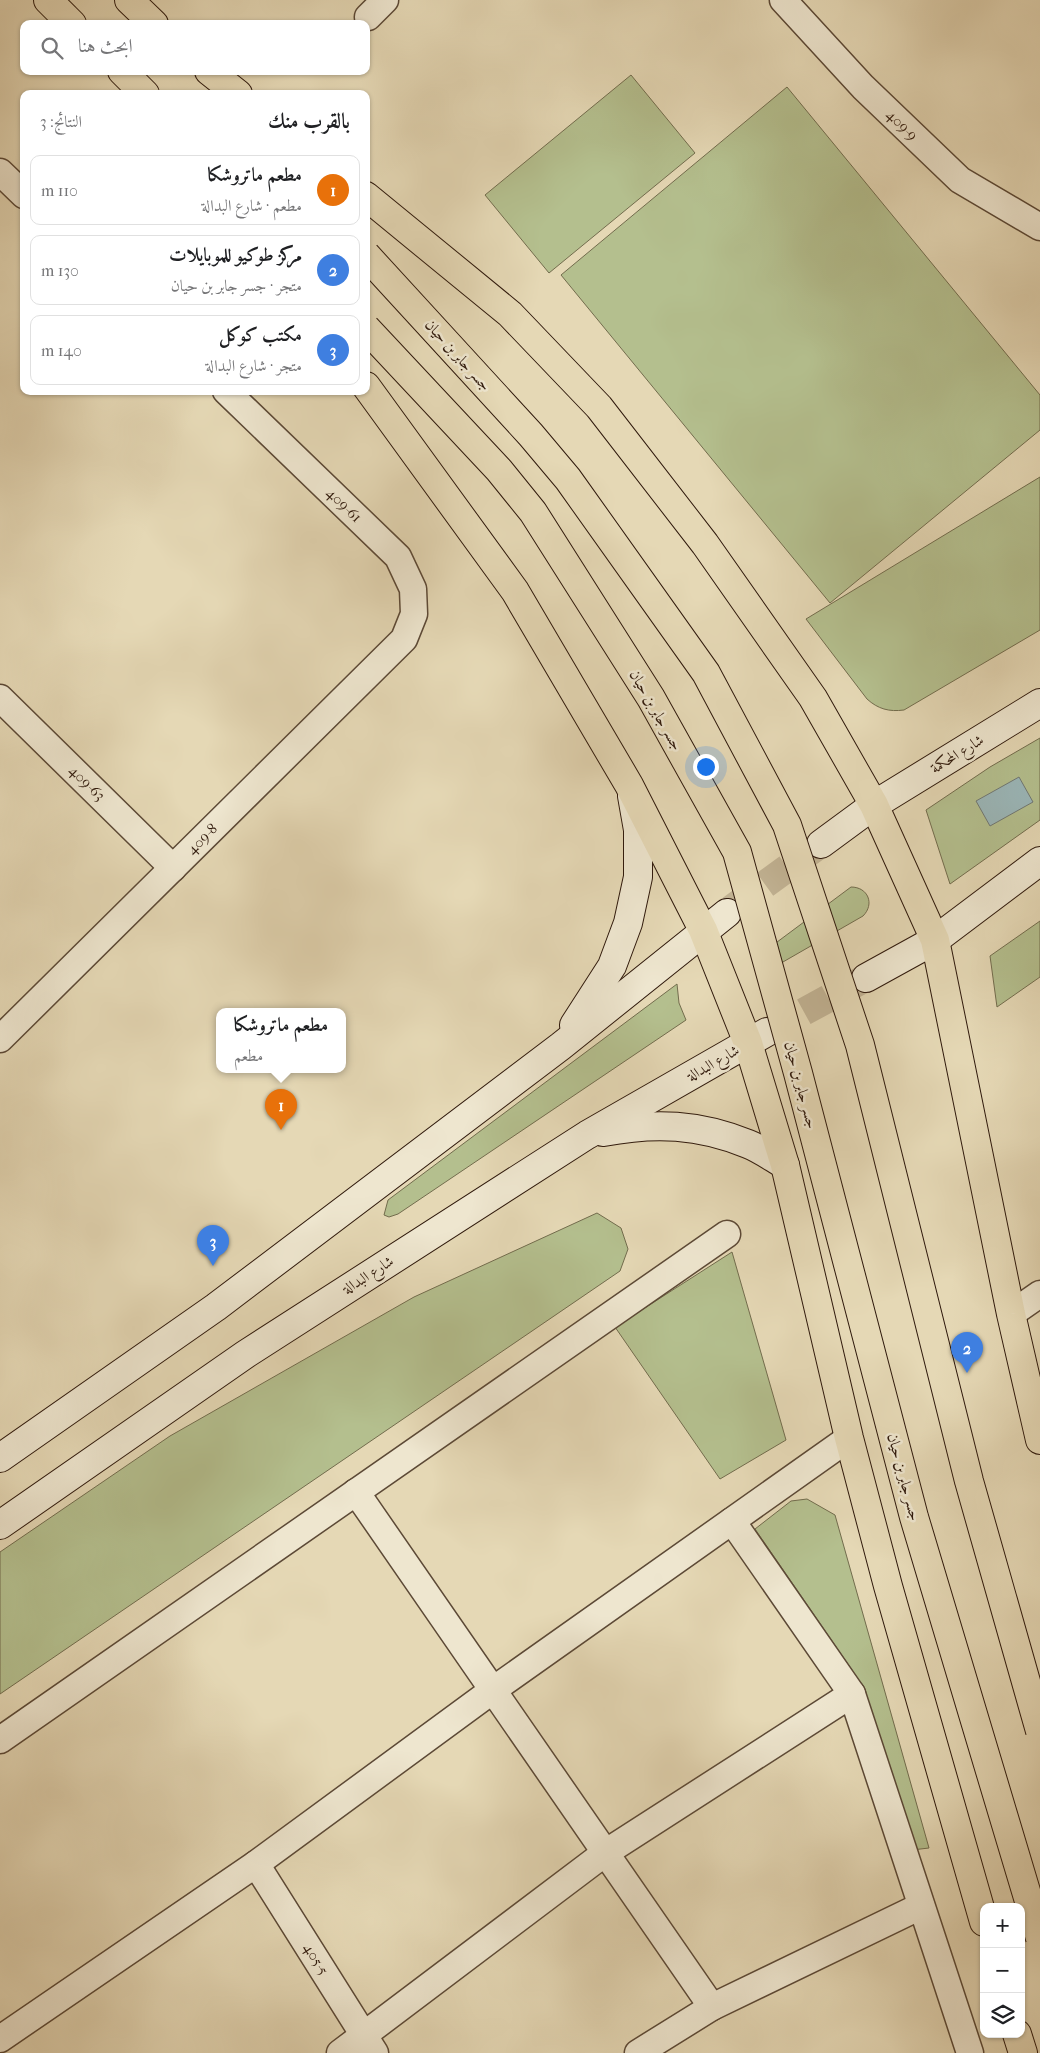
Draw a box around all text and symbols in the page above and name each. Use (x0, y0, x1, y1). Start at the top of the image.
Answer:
search box (20, 20, 370, 75)
icon: search (38, 34, 66, 62)
text: ابحث هنا (78, 35, 133, 57)
street label: 409-9 (883, 106, 922, 144)
text: بالقرب منك (268, 109, 350, 133)
text: النتائج: 3 (40, 112, 82, 131)
text: مطعم ماتروشكا (208, 164, 302, 186)
text: 110 m (41, 181, 78, 200)
text: 1 (330, 181, 336, 200)
text: مطعم · شارع البدالة (202, 196, 302, 215)
text: مركز طوكيو للموبايلات (169, 244, 302, 266)
text: 130 m (41, 261, 79, 280)
text: 2 (329, 261, 337, 280)
text: متجر · جسر جابر بن حيان (171, 276, 302, 295)
street label: جسر جابر بن حيان (421, 316, 495, 395)
text: مكتب كوكل (219, 324, 302, 346)
text: 140 m (41, 341, 82, 360)
text: 3 (330, 341, 336, 360)
text: متجر · شارع البدالة (205, 356, 302, 375)
street label: 409-61 (323, 484, 365, 526)
street label: جسر جابر بن حيان (625, 667, 686, 754)
street label: شارع المحكمة (927, 731, 989, 781)
your location (693, 754, 719, 780)
street label: 409-63 (65, 762, 109, 804)
street label: 409-8 (183, 820, 221, 858)
popup (216, 1008, 346, 1073)
text: مطعم ماتروشكا (234, 1014, 328, 1036)
street label: جسر جابر بن حيان (780, 1039, 821, 1131)
street label: شارع البدالة (683, 1041, 744, 1089)
text: مطعم (234, 1046, 263, 1065)
pin: 1 (265, 1089, 297, 1130)
pin: 3 (197, 1225, 229, 1266)
street label: شارع البدالة (338, 1252, 399, 1302)
pin: 2 (951, 1332, 983, 1373)
street label: جسر جابر بن حيان (883, 1431, 924, 1523)
map controls (980, 1903, 1025, 2038)
button: + (980, 1903, 1025, 1948)
street label: 405-5 (299, 1940, 333, 1978)
button: − (980, 1948, 1025, 1993)
button: layers (980, 1993, 1025, 2038)

